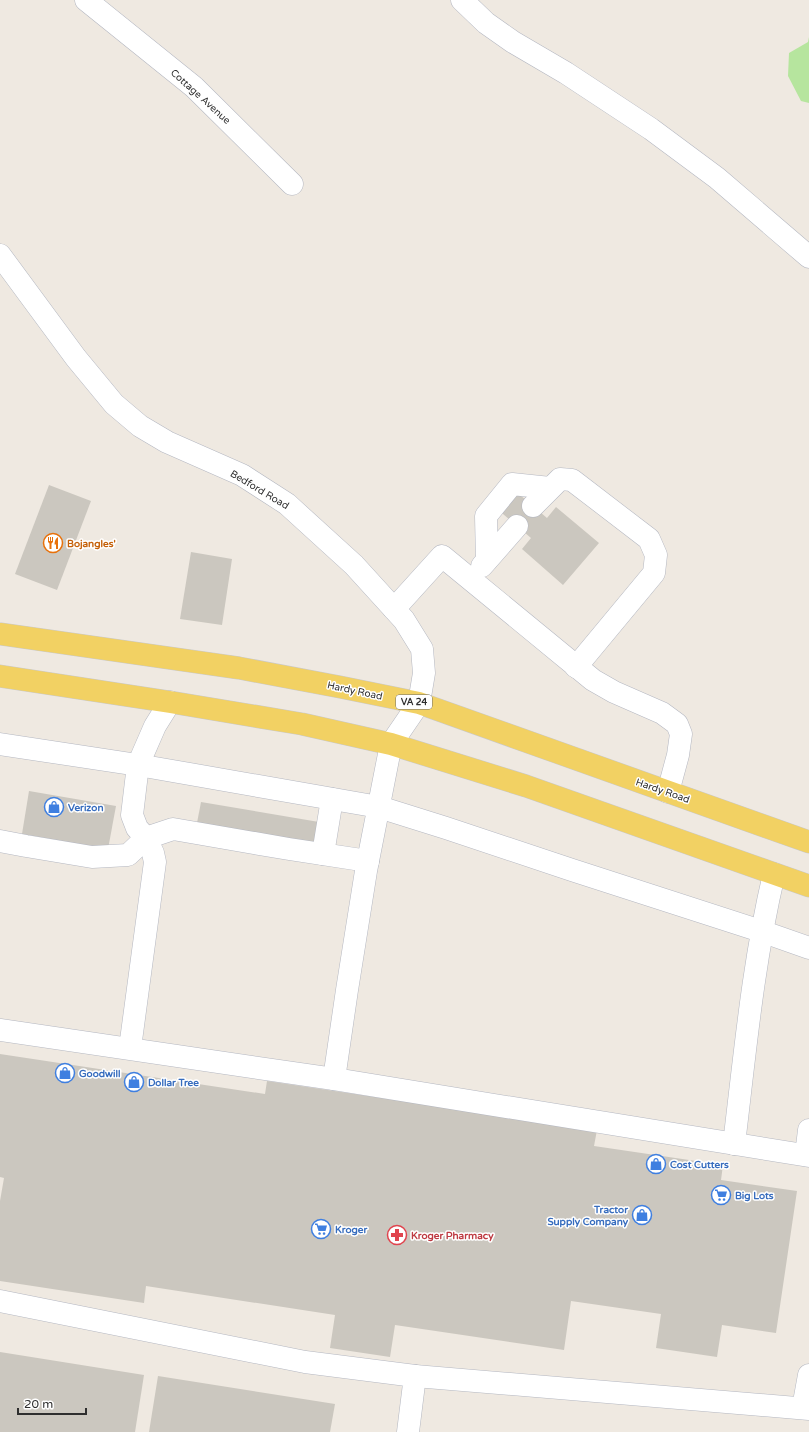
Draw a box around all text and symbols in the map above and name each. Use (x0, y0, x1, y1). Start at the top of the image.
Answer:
street label: Cottage Avenue (168, 67, 233, 127)
street label: Bedford Road (228, 468, 291, 512)
restaurant icon: Bojangles' (42, 532, 64, 554)
place label: Bojangles' (67, 538, 116, 550)
street label: Hardy Road (326, 679, 384, 703)
road number: VA 24 (396, 695, 432, 709)
street label: Hardy Road (634, 776, 691, 806)
shop icon: Verizon (43, 796, 65, 818)
place label: Verizon (68, 802, 104, 814)
shop icon: Goodwill (54, 1062, 76, 1084)
place label: Goodwill (79, 1068, 120, 1080)
shop icon: Dollar Tree (123, 1071, 145, 1093)
place label: Dollar Tree (148, 1077, 199, 1089)
shop icon: Cost Cutters (645, 1153, 667, 1175)
place label: Cost Cutters (670, 1159, 729, 1171)
supermarket icon: Big Lots (710, 1184, 732, 1206)
place label: Big Lots (735, 1190, 774, 1202)
place label: Tractor Supply Company (547, 1204, 629, 1228)
shop icon: Tractor Supply Company (631, 1204, 653, 1226)
supermarket icon: Kroger (310, 1218, 332, 1240)
place label: Kroger (335, 1224, 367, 1236)
pharmacy icon: Kroger Pharmacy (386, 1224, 408, 1246)
place label: Kroger Pharmacy (411, 1230, 494, 1242)
scale bar (18, 1390, 86, 1416)
text: 20 m (24, 1397, 53, 1411)

